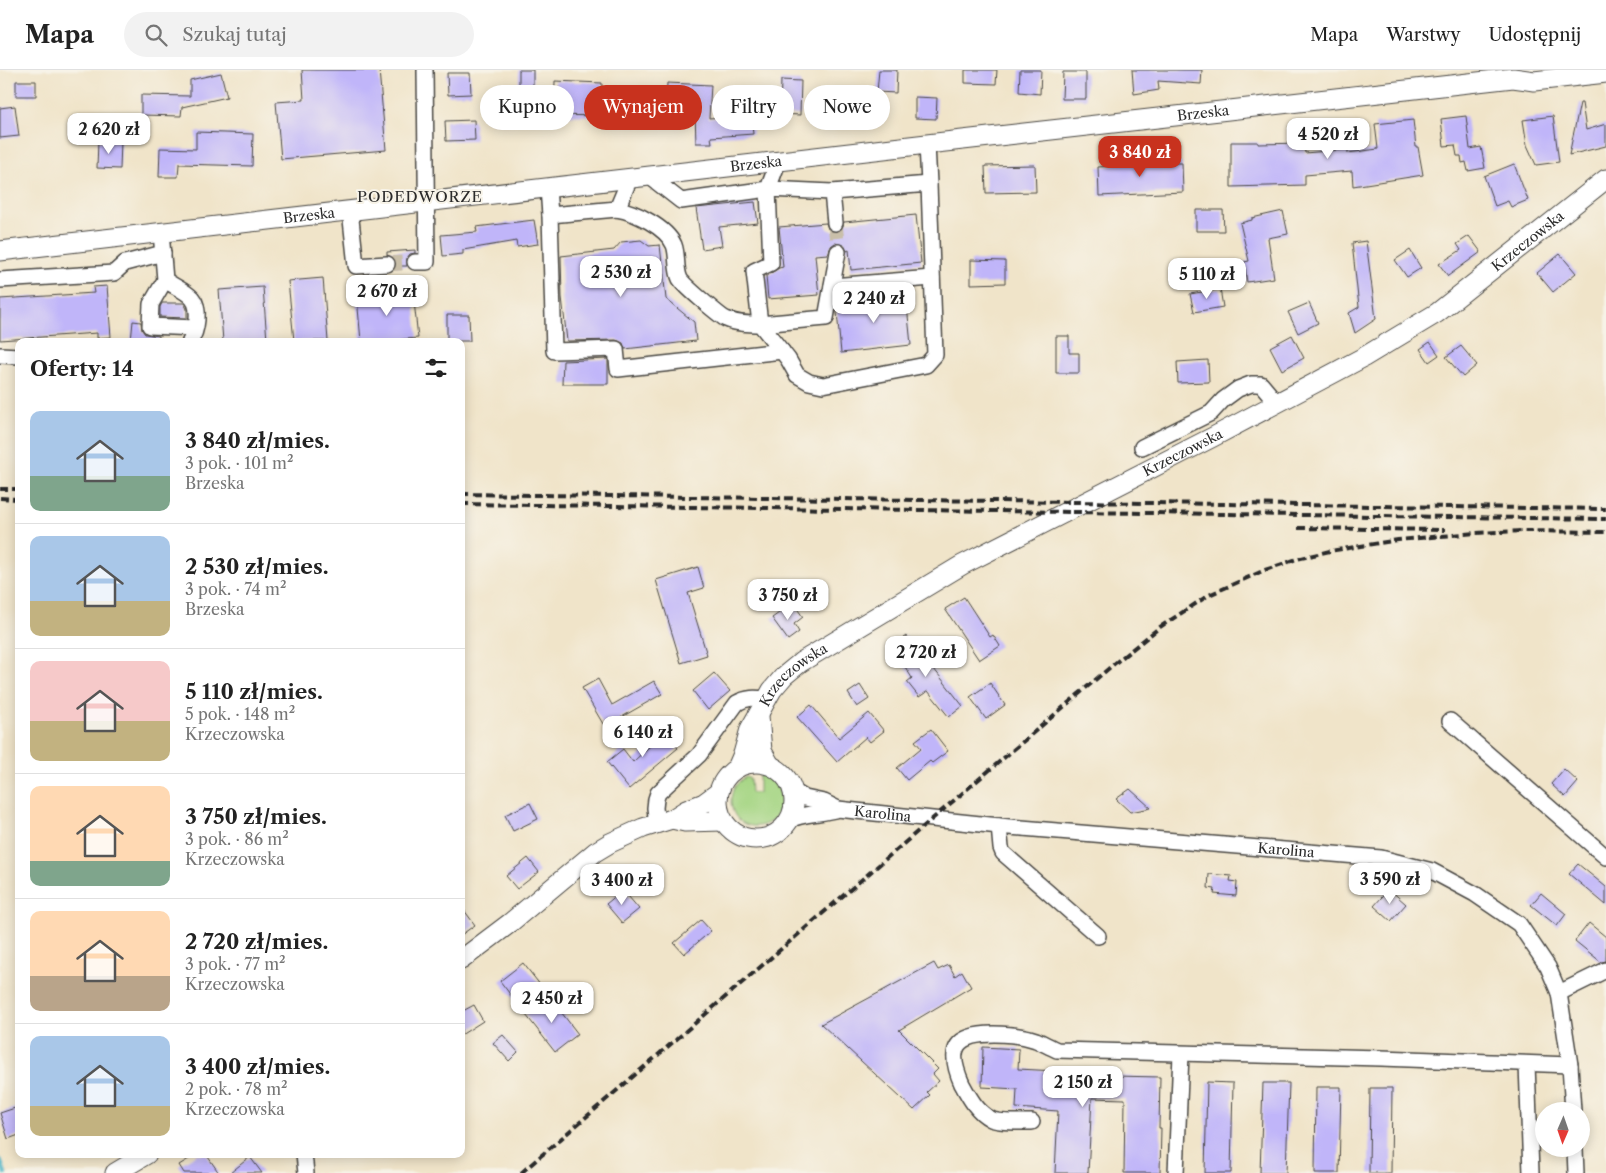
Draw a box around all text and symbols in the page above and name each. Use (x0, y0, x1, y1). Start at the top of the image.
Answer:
search box (124, 12, 474, 57)
text: Mapa (25, 20, 94, 49)
icon: search (142, 21, 170, 49)
text: Szukaj tutaj (182, 23, 287, 46)
text: Mapa (1310, 24, 1358, 46)
text: Warstwy (1386, 24, 1460, 46)
text: Udostępnij (1488, 24, 1581, 46)
chip: Kupno (480, 85, 574, 130)
chip: Wynajem (584, 85, 702, 130)
chip: Filtry (712, 85, 794, 130)
chip: Nowe (804, 85, 890, 130)
street label: Brzeska (1176, 101, 1231, 125)
pin: 2 620 zł (57, 112, 161, 155)
pin: 4 520 zł (1276, 118, 1380, 160)
text: 2 620 zł (78, 119, 140, 139)
text: 4 520 zł (1298, 124, 1358, 144)
pin: 3 840 zł (1088, 136, 1192, 178)
text: 3 840 zł (1109, 142, 1171, 162)
street label: Brzeska (729, 152, 783, 176)
district label: PODEDWORZE (357, 187, 483, 206)
street label: Brzeska (282, 203, 336, 227)
street label: Krzeczowska (1488, 207, 1568, 275)
pin: 2 530 zł (569, 256, 673, 298)
pin: 5 110 zł (1155, 258, 1259, 300)
text: 2 530 zł (591, 262, 651, 282)
text: 5 110 zł (1179, 264, 1235, 284)
pin: 2 670 zł (335, 274, 439, 317)
text: 2 670 zł (357, 281, 417, 301)
pin: 2 240 zł (822, 282, 926, 324)
text: 2 240 zł (843, 288, 905, 308)
icon: filters (422, 354, 450, 382)
text: Oferty: 14 (30, 356, 134, 381)
street label: Krzeczowska (1140, 424, 1226, 480)
text: 3 840 zł/mies. (185, 428, 330, 453)
icon: home (70, 431, 130, 491)
text: 3 pok. · 101 m² (185, 453, 294, 473)
text: Brzeska (185, 473, 244, 493)
text: 2 530 zł/mies. (185, 554, 328, 579)
icon: home (70, 556, 130, 616)
pin: 3 750 zł (736, 578, 840, 621)
text: 3 pok. · 74 m² (185, 579, 287, 599)
text: 3 750 zł (758, 585, 818, 605)
text: Brzeska (185, 599, 244, 619)
pin: 2 720 zł (874, 636, 978, 678)
street label: Krzeczowska (756, 639, 831, 710)
text: 2 720 zł (896, 642, 956, 662)
text: 5 110 zł/mies. (185, 679, 323, 704)
icon: home (70, 681, 130, 741)
text: 5 pok. · 148 m² (185, 704, 295, 724)
pin: 6 140 zł (591, 716, 695, 758)
text: 6 140 zł (613, 722, 673, 742)
text: Krzeczowska (185, 724, 285, 744)
street label: Karolina (853, 802, 913, 826)
text: 3 750 zł/mies. (185, 804, 327, 829)
icon: home (70, 806, 130, 866)
text: 3 pok. · 86 m² (185, 829, 289, 849)
street label: Karolina (1257, 839, 1316, 861)
text: Krzeczowska (185, 849, 285, 869)
pin: 3 590 zł (1338, 862, 1442, 905)
pin: 3 400 zł (570, 864, 674, 906)
text: 3 590 zł (1360, 869, 1420, 889)
text: 3 400 zł (591, 870, 653, 890)
text: 2 720 zł/mies. (185, 929, 328, 954)
icon: home (70, 931, 130, 991)
text: 3 pok. · 77 m² (185, 954, 286, 974)
text: Krzeczowska (185, 974, 285, 994)
pin: 2 450 zł (500, 982, 604, 1024)
text: 2 450 zł (522, 988, 582, 1008)
text: 3 400 zł/mies. (185, 1054, 330, 1079)
icon: home (70, 1056, 130, 1116)
pin: 2 150 zł (1031, 1066, 1135, 1108)
text: 2 150 zł (1054, 1072, 1112, 1092)
text: 2 pok. · 78 m² (185, 1079, 288, 1099)
text: Krzeczowska (185, 1099, 285, 1119)
north arrow (1535, 1102, 1590, 1158)
map controls (1535, 1102, 1590, 1157)

